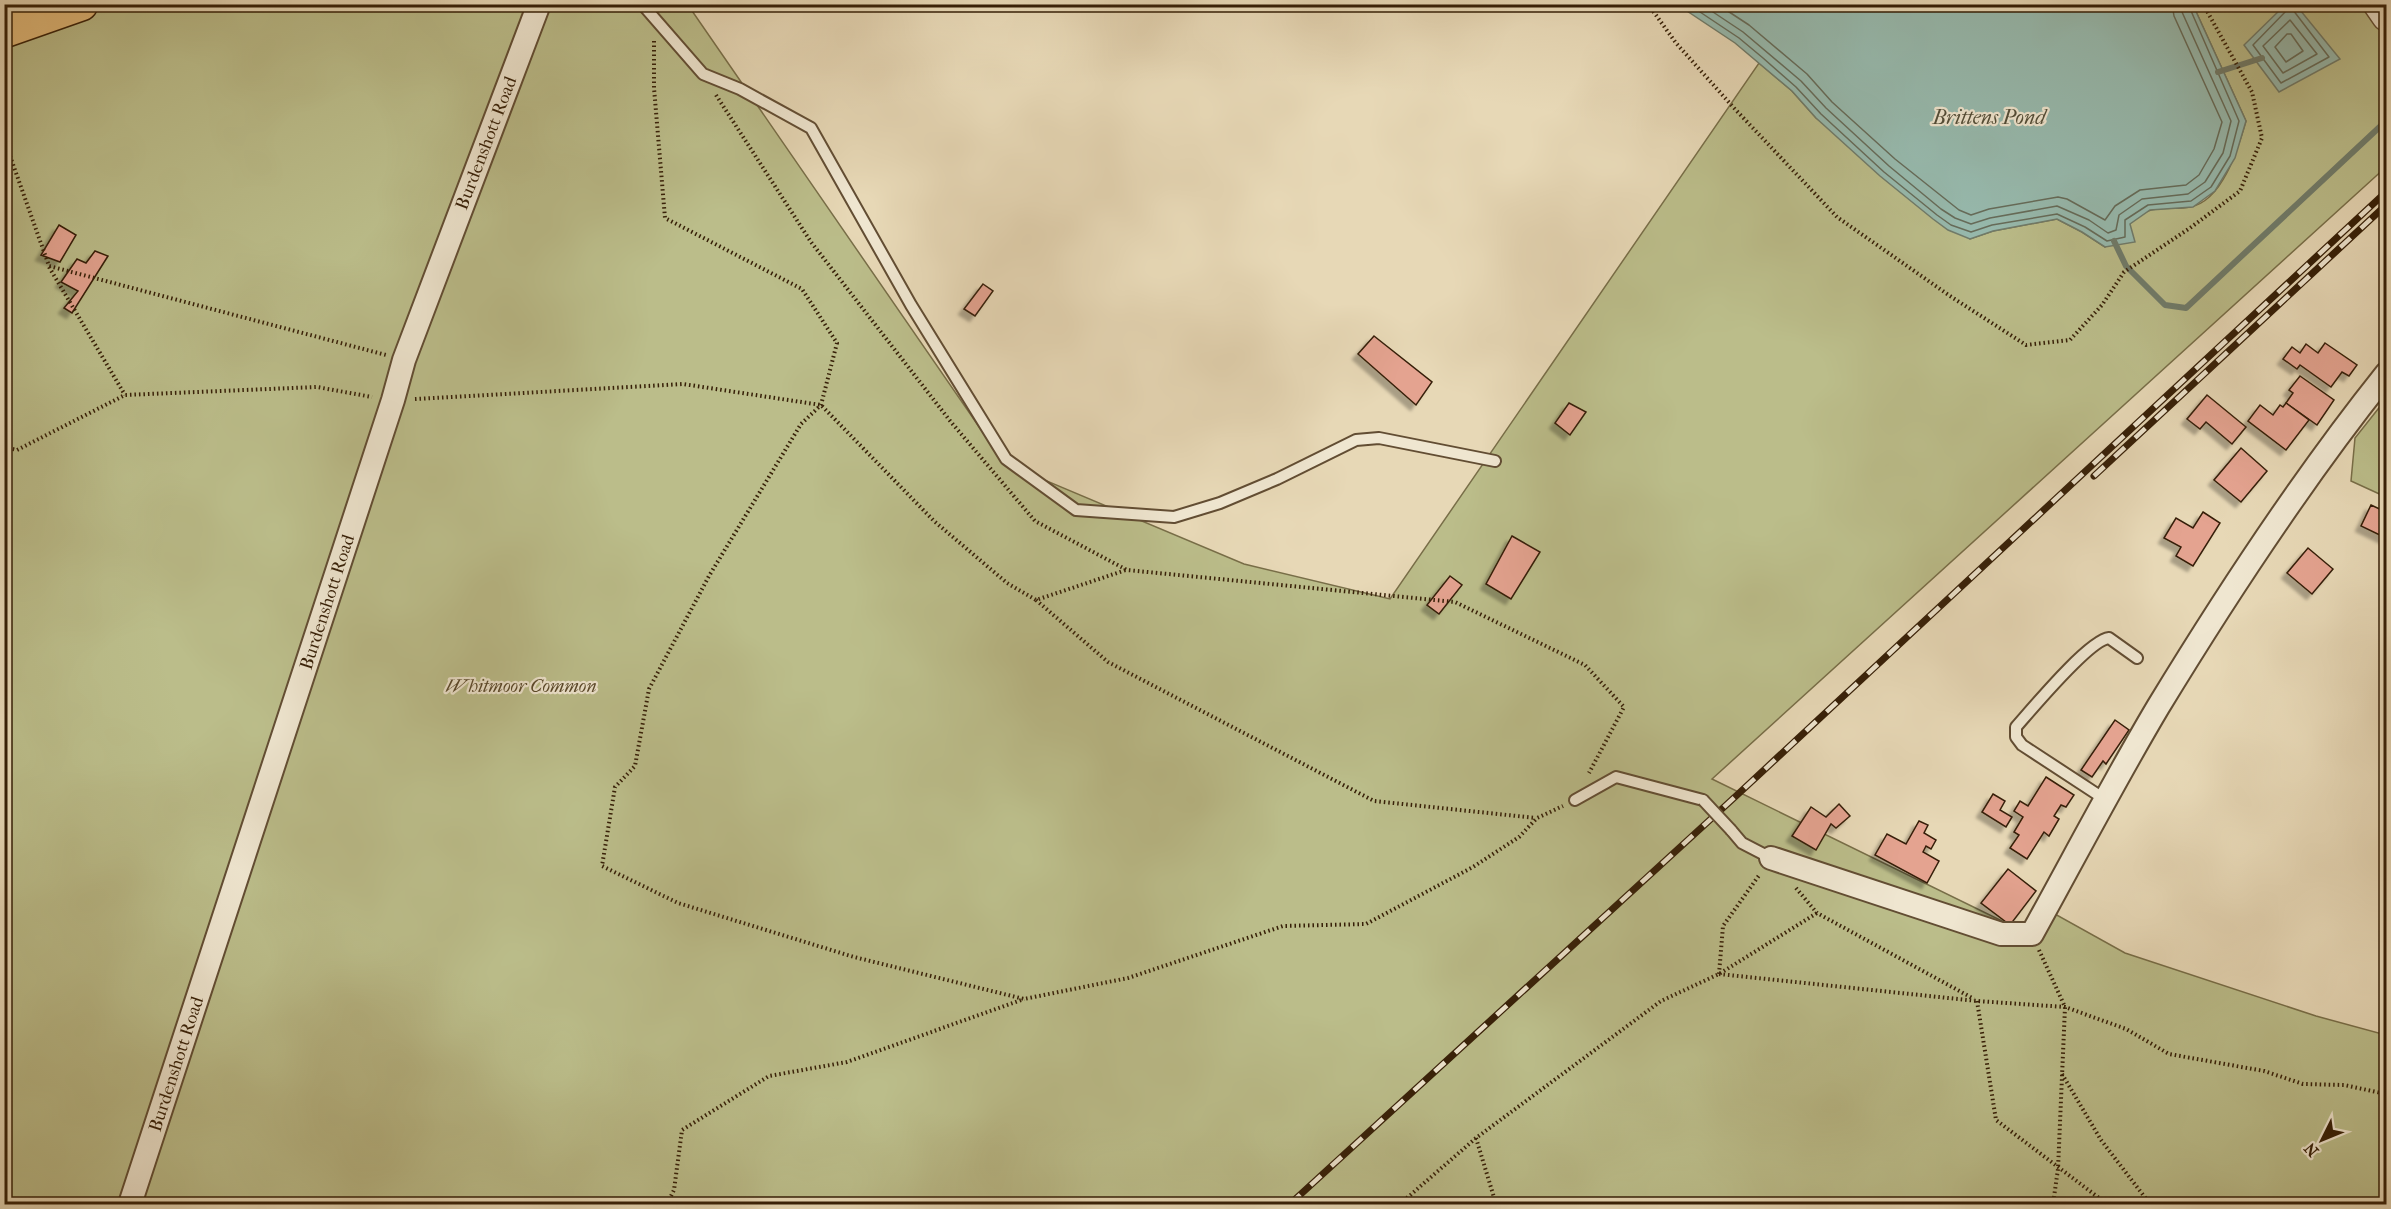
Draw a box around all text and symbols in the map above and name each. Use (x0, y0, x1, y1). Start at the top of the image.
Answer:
street label: Burdenshott Road (451, 73, 522, 213)
water label: Brittens Pond (1932, 106, 2048, 129)
street label: Burdenshott Road (296, 532, 359, 672)
park label: Whitmoor Common (446, 676, 596, 697)
street label: Burdenshott Road (145, 994, 208, 1134)
north arrow (2292, 1110, 2352, 1170)
text: N (2300, 1138, 2322, 1161)

